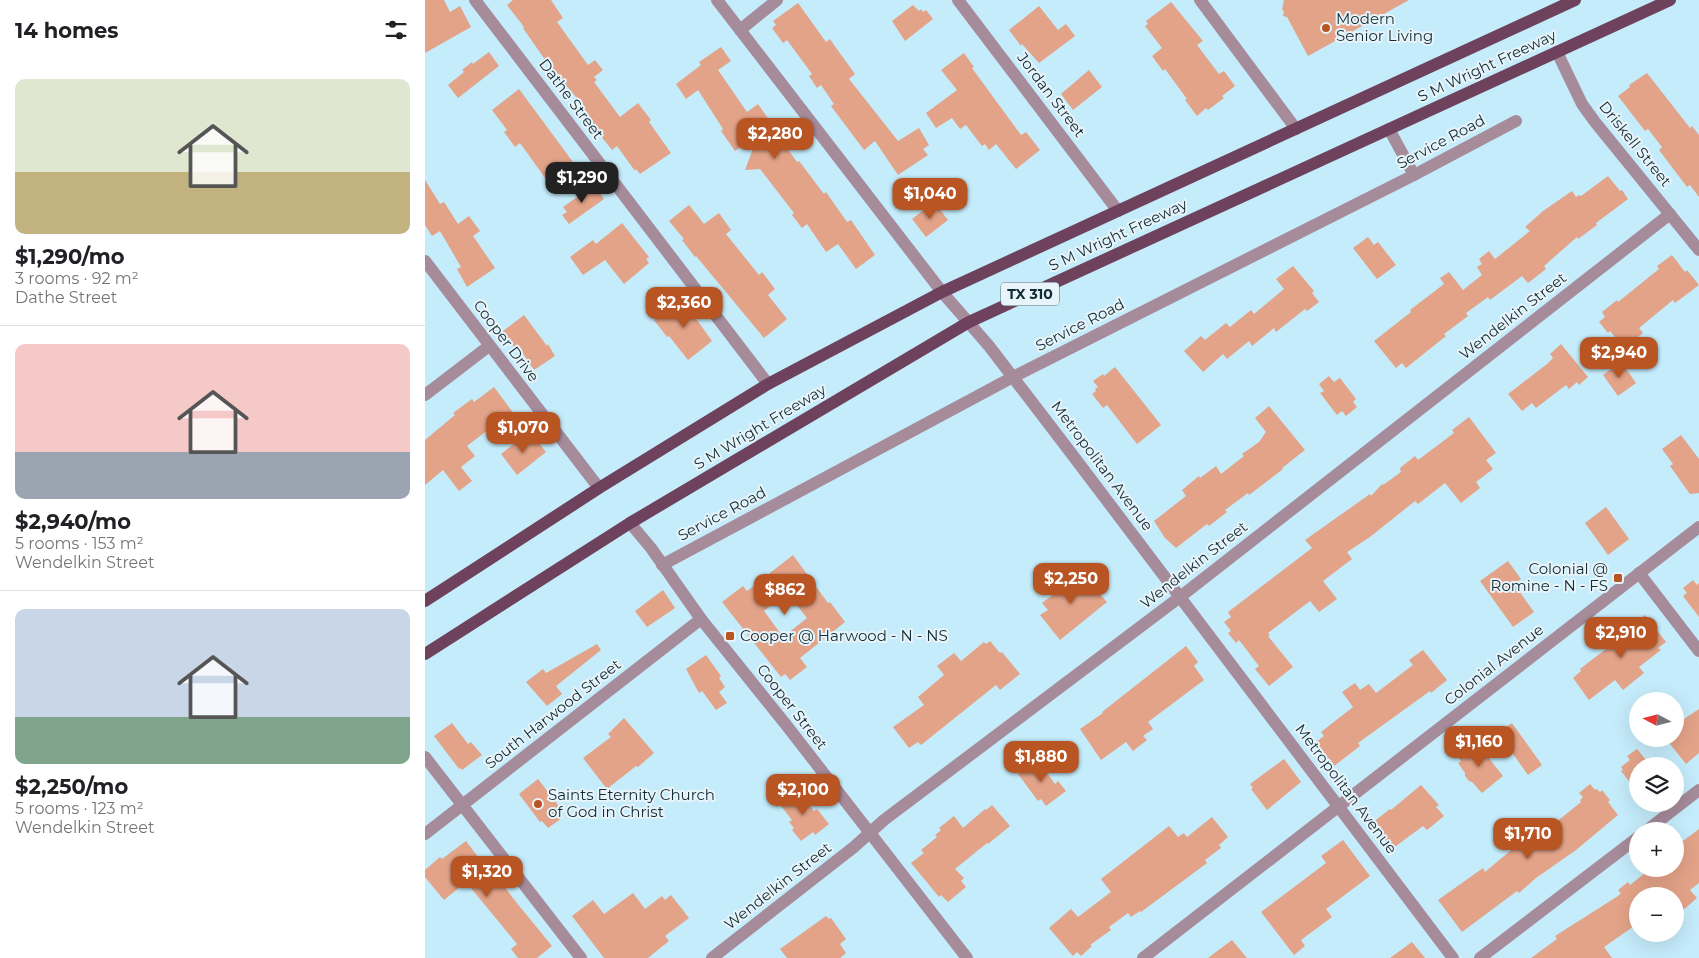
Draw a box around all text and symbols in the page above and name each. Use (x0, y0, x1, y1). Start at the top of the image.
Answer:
place label: Modern Senior Living (1336, 9, 1433, 45)
icon: filters (382, 16, 410, 44)
text: 14 homes (15, 18, 119, 43)
marker: Modern Senior Living (1320, 22, 1332, 34)
street label: S M Wright Freeway (1415, 25, 1560, 106)
street label: Jordan Street (1013, 48, 1089, 141)
street label: Dathe Street (535, 55, 608, 143)
street label: Driskell Street (1595, 97, 1676, 190)
street label: Service Road (1393, 110, 1488, 173)
icon: home (168, 111, 258, 201)
pin: $2,280 (734, 118, 816, 160)
text: $2,280 (747, 124, 803, 143)
pin: $1,290 (541, 162, 623, 204)
text: $1,290 (556, 168, 608, 187)
pin: $1,040 (889, 178, 971, 220)
text: $1,040 (903, 184, 957, 203)
street label: S M Wright Freeway (1046, 194, 1191, 275)
text: $1,290/mo (15, 244, 125, 269)
street label: Wendelkin Street (1455, 268, 1570, 363)
text: 3 rooms · 92 m² (15, 269, 139, 288)
road number: TX 310 (1001, 282, 1059, 306)
pin: $2,360 (643, 286, 725, 329)
text: Dathe Street (15, 288, 117, 307)
text: $2,360 (657, 293, 711, 312)
street label: Service Road (1032, 294, 1127, 355)
street label: Cooper Drive (469, 296, 543, 385)
pin: $2,940 (1578, 336, 1660, 379)
text: $2,940 (1591, 343, 1647, 362)
icon: home (168, 377, 258, 467)
street label: S M Wright Freeway (690, 379, 830, 474)
street label: Metropolitan Avenue (1047, 397, 1157, 534)
pin: $1,070 (482, 412, 564, 454)
text: $1,070 (497, 418, 549, 437)
street label: Service Road (674, 482, 769, 545)
text: $2,940/mo (15, 509, 131, 534)
street label: Wendelkin Street (1136, 517, 1251, 612)
text: 5 rooms · 153 m² (15, 534, 144, 553)
text: Wendelkin Street (15, 553, 154, 572)
place label: Colonial @ Romine - N - FS (1491, 559, 1608, 595)
pin: $2,250 (1030, 562, 1112, 605)
text: $2,250 (1044, 569, 1098, 588)
marker: Colonial @ Romine - N - FS (1612, 572, 1624, 584)
pin: $862 (755, 574, 815, 616)
text: $862 (765, 580, 805, 599)
pin: $2,910 (1580, 616, 1662, 659)
street label: Colonial Avenue (1440, 620, 1547, 709)
text: $2,910 (1595, 623, 1647, 642)
place label: Cooper @ Harwood - N - NS (740, 626, 948, 645)
marker: Cooper @ Harwood - N - NS (724, 630, 736, 642)
icon: home (168, 642, 258, 732)
street label: South Harwood Street (481, 655, 624, 773)
street label: Cooper Street (753, 660, 832, 753)
north arrow (1629, 692, 1684, 748)
map controls (1629, 692, 1684, 942)
street label: Metropolitan Avenue (1291, 720, 1401, 857)
pin: $1,160 (1438, 726, 1520, 768)
text: $1,160 (1455, 732, 1503, 751)
pin: $1,880 (1000, 740, 1082, 783)
text: $1,880 (1015, 747, 1067, 766)
button: layers (1629, 757, 1684, 812)
text: $2,250/mo (15, 774, 128, 799)
pin: $2,100 (762, 774, 844, 816)
text: $2,100 (777, 780, 829, 799)
place label: Saints Eternity Church of God in Christ (548, 785, 715, 821)
marker: Saints Eternity Church of God in Christ (532, 798, 544, 810)
text: 5 rooms · 123 m² (15, 799, 144, 818)
text: Wendelkin Street (15, 818, 154, 837)
pin: $1,710 (1487, 818, 1569, 860)
button: + (1629, 822, 1684, 877)
text: $1,710 (1504, 824, 1552, 843)
street label: Wendelkin Street (720, 838, 835, 933)
pin: $1,320 (446, 856, 528, 898)
text: $1,320 (462, 862, 512, 881)
button: − (1629, 887, 1684, 942)

